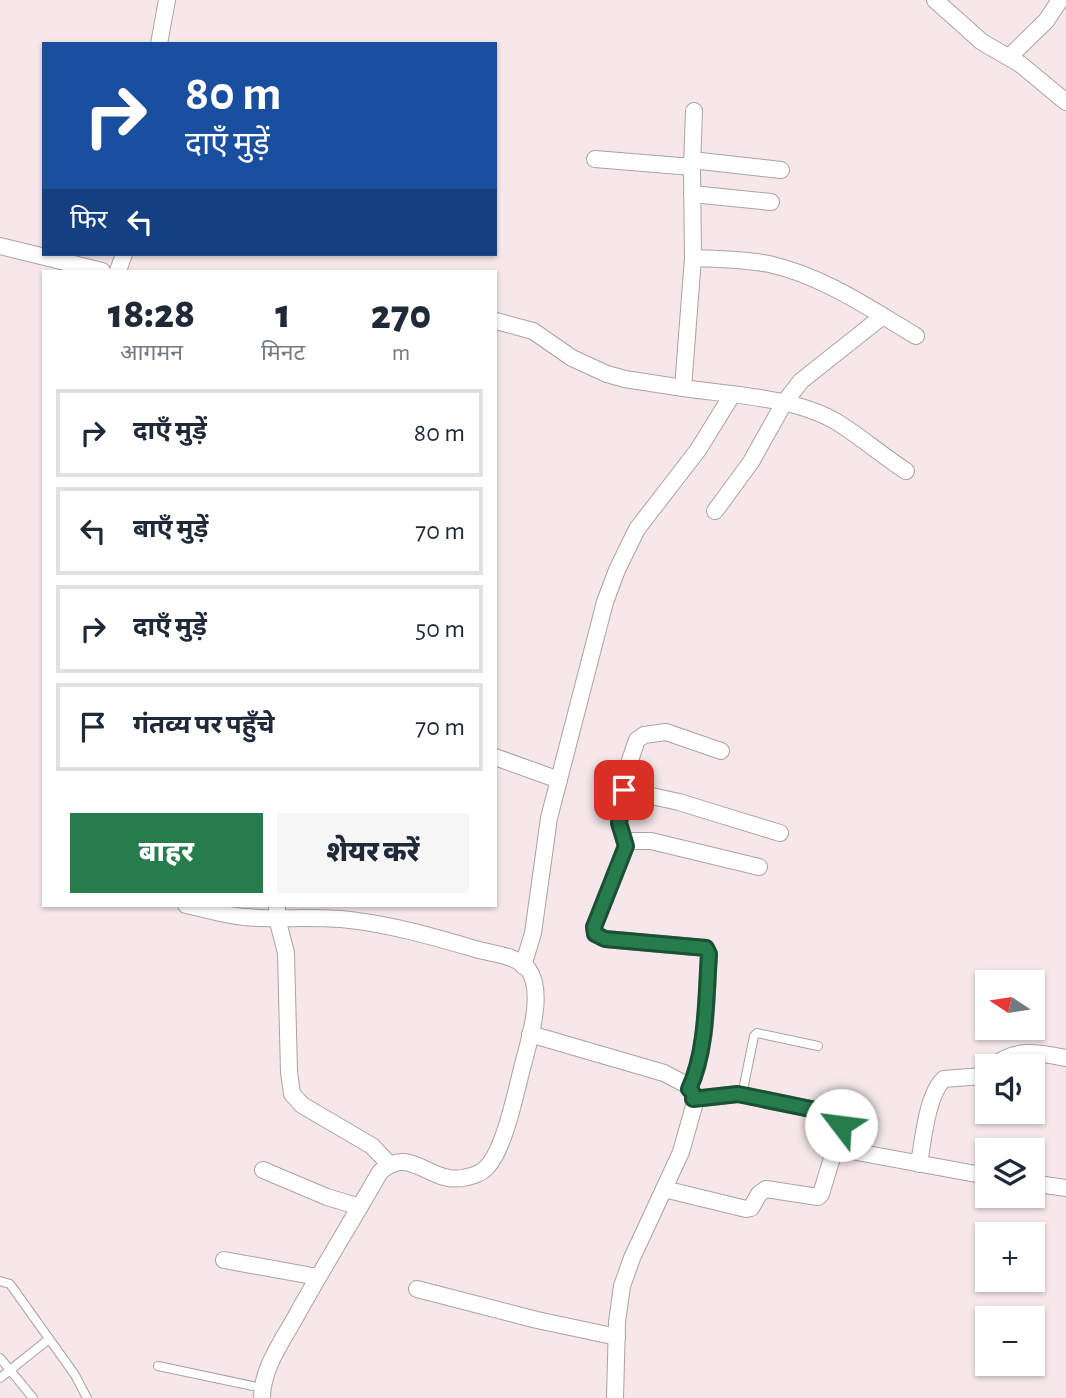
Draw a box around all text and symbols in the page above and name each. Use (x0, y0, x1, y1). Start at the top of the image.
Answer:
icon: right (70, 70, 161, 161)
text: 80 m (185, 70, 282, 119)
text: दाएँ मुड़ें (185, 128, 270, 160)
icon: left (121, 203, 159, 241)
text: फिर (70, 207, 107, 233)
text: 18:28 (108, 293, 195, 335)
text: 1 (275, 293, 291, 335)
text: 270 (371, 294, 431, 336)
text: आगमन (120, 342, 183, 365)
text: मिनट (261, 342, 305, 365)
text: m (392, 342, 410, 365)
icon: right (74, 414, 112, 452)
text: दाएँ मुड़ें (133, 418, 207, 444)
text: 80 m (414, 420, 465, 446)
icon: left (74, 512, 112, 550)
text: बाएँ मुड़ें (133, 516, 208, 542)
text: 70 m (415, 518, 465, 544)
icon: right (74, 610, 112, 648)
text: दाएँ मुड़ें (133, 614, 207, 640)
text: 50 m (415, 616, 465, 642)
icon: arrive (74, 708, 112, 746)
text: गंतव्य पर पहुँचे (133, 712, 275, 738)
text: 70 m (415, 714, 465, 740)
pin (594, 760, 654, 820)
icon: arrive (605, 771, 643, 809)
button: बाहर (70, 813, 263, 893)
button: शेयर करें (277, 813, 469, 893)
north arrow (975, 970, 1045, 1040)
map controls (975, 970, 1045, 1376)
button: sound (975, 1054, 1045, 1124)
position arrow (804, 1088, 878, 1162)
button: layers (975, 1138, 1045, 1208)
button: + (975, 1222, 1045, 1292)
button: − (975, 1306, 1045, 1376)

